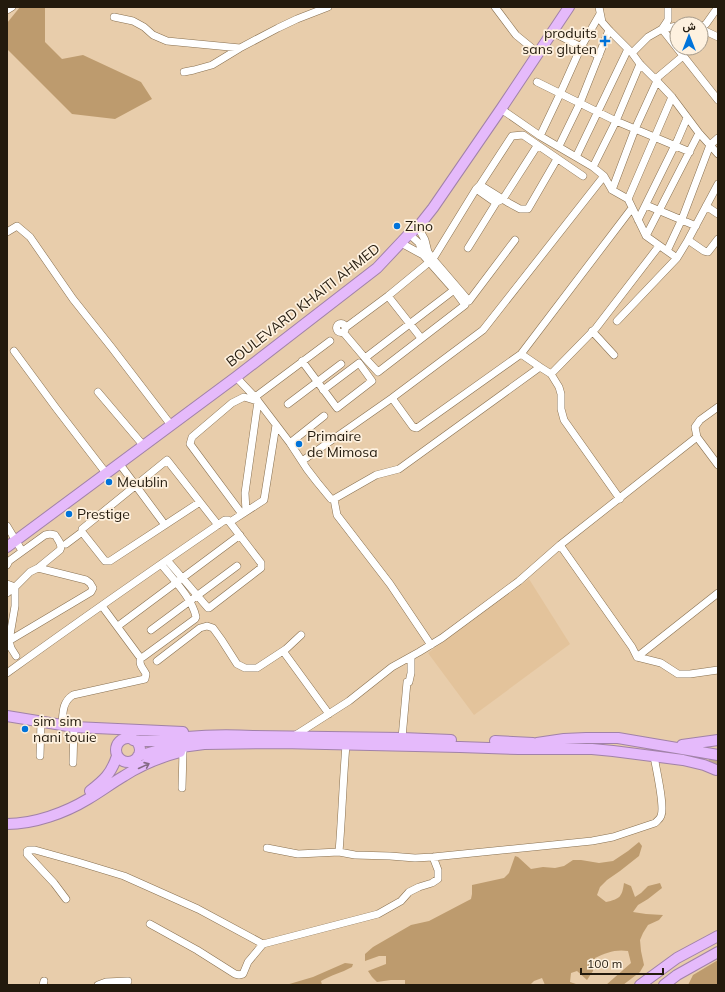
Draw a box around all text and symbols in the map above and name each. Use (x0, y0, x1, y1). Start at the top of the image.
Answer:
north arrow (669, 16, 709, 56)
text: ش (682, 19, 696, 33)
place label: produits sans gluten (522, 24, 597, 58)
marker: produits sans gluten (600, 36, 610, 46)
place label: Zino (405, 217, 433, 235)
marker: Zino (392, 221, 402, 231)
street label: BOULEVARD KHAITI AHMED (222, 239, 384, 371)
place label: Primaire de Mimosa (307, 427, 378, 461)
marker: Primaire de Mimosa (294, 439, 304, 449)
place label: Meublin (117, 473, 168, 491)
marker: Meublin (104, 477, 114, 487)
place label: Prestige (77, 505, 130, 523)
marker: Prestige (64, 509, 74, 519)
place label: sim sim nani touie (33, 712, 97, 746)
marker: sim sim nani touie (20, 724, 30, 734)
one-way arrow (138, 762, 150, 769)
scale bar (581, 950, 663, 976)
text: 100 m (587, 956, 622, 971)

